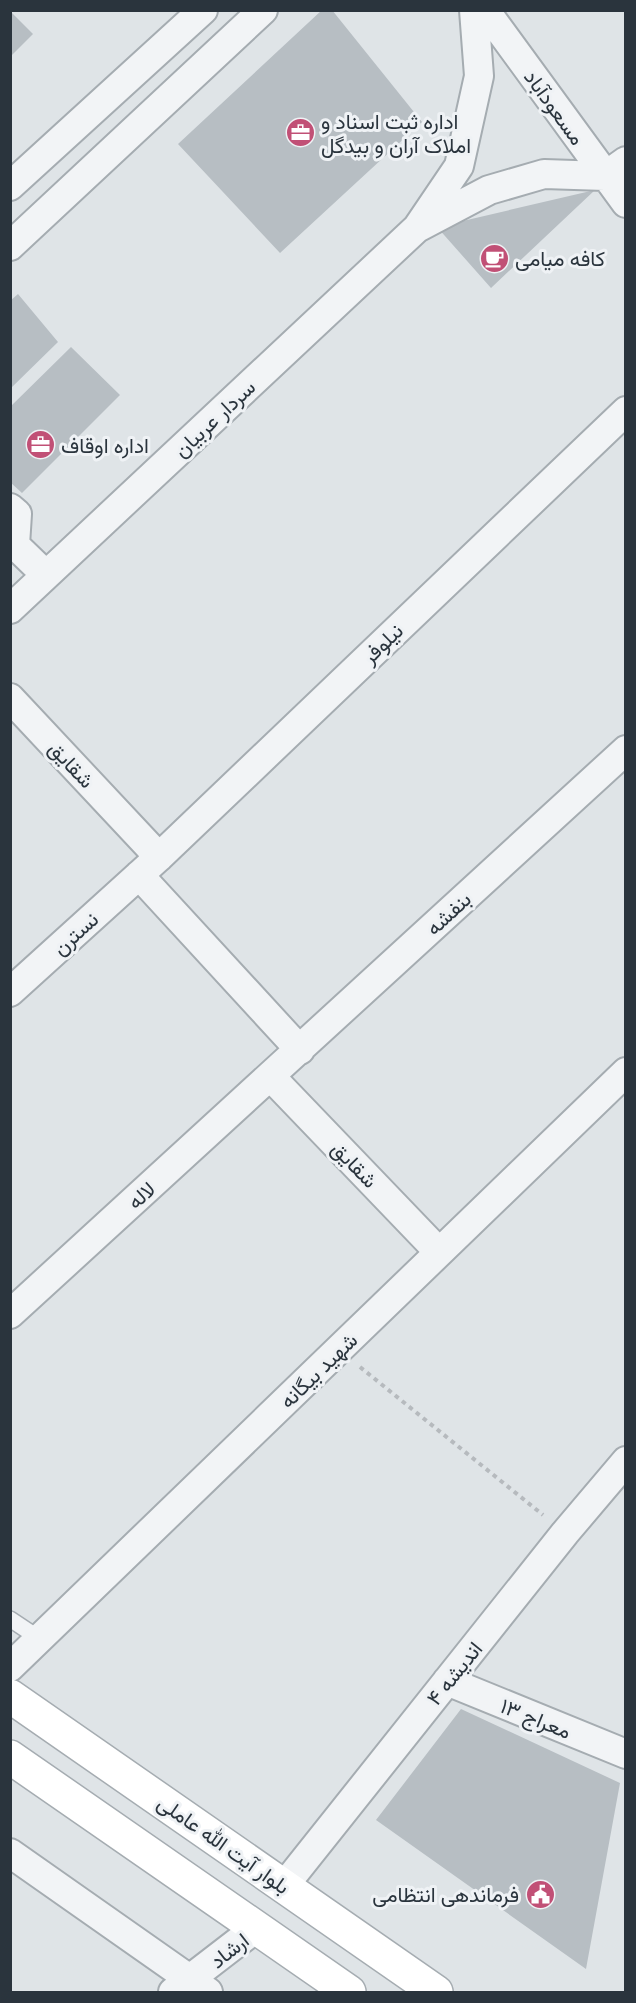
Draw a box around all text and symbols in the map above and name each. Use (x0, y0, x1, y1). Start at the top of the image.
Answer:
street label: مسعودآباد (518, 64, 591, 150)
place label: اداره ثبت اسناد و املاک آران و بیدگل (321, 108, 471, 159)
office icon: اداره ثبت اسناد و املاک آران و بیدگل (284, 117, 316, 149)
cafe icon: کافه میامی (478, 242, 510, 274)
place label: کافه میامی (515, 245, 605, 271)
street label: سردار عربیان (168, 374, 261, 463)
office icon: اداره اوقاف (24, 429, 56, 461)
place label: اداره اوقاف (61, 432, 149, 459)
street label: نیلوفر (355, 617, 409, 670)
street label: شقایق (44, 735, 100, 793)
street label: بنفشه (420, 886, 476, 940)
street label: نسترن (47, 906, 104, 961)
street label: شقایق (326, 1135, 384, 1193)
street label: لاله (122, 1176, 160, 1214)
street label: شهید بیگانه (274, 1327, 363, 1414)
street label: اندیشه ۴ (420, 1636, 488, 1710)
street label: معراج ۱۳ (496, 1692, 575, 1746)
street label: بلوار آیت‌ الله عاملی (152, 1789, 295, 1900)
public building icon: فرماندهی انتظامی (524, 1878, 556, 1910)
place label: فرماندهی انتظامی (372, 1881, 519, 1908)
street label: ارشاد (204, 1927, 254, 1974)

